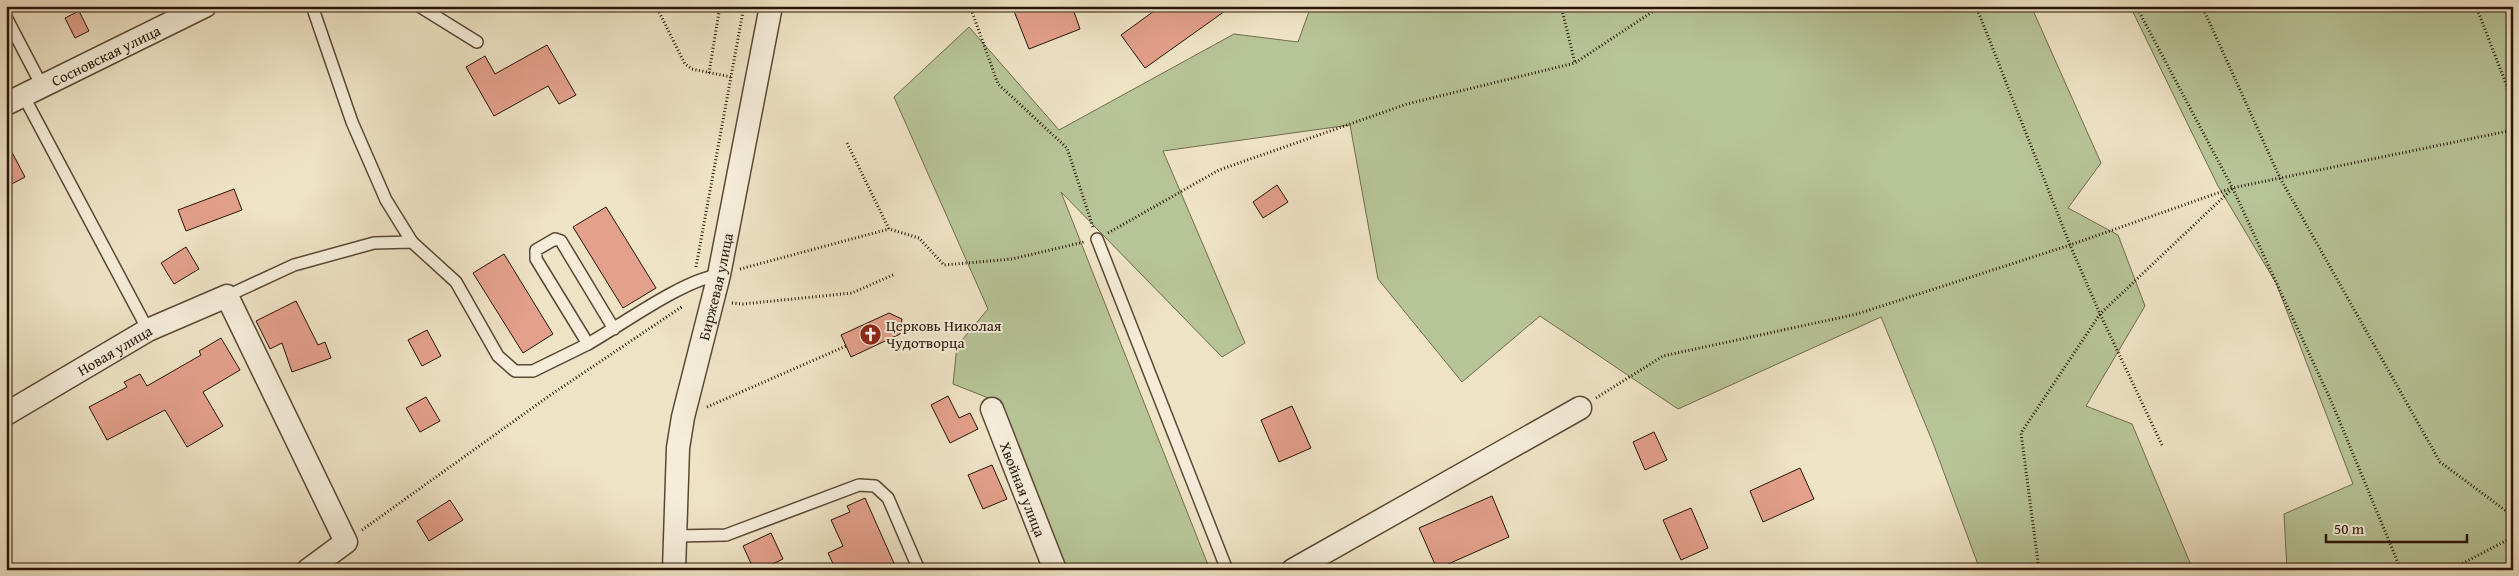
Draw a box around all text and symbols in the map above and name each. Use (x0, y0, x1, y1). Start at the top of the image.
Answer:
street label: Сосновская улица (47, 19, 164, 91)
street label: Биржевая улица (692, 230, 738, 342)
place label: Церковь Николая Чудотворца (886, 315, 1002, 353)
street label: Новая улица (73, 319, 156, 380)
church icon: Церковь Николая Чудотворца (858, 322, 882, 346)
street label: Хвойная улица (995, 438, 1052, 541)
scale bar (2326, 511, 2468, 543)
text: 50 m (2334, 518, 2365, 539)

